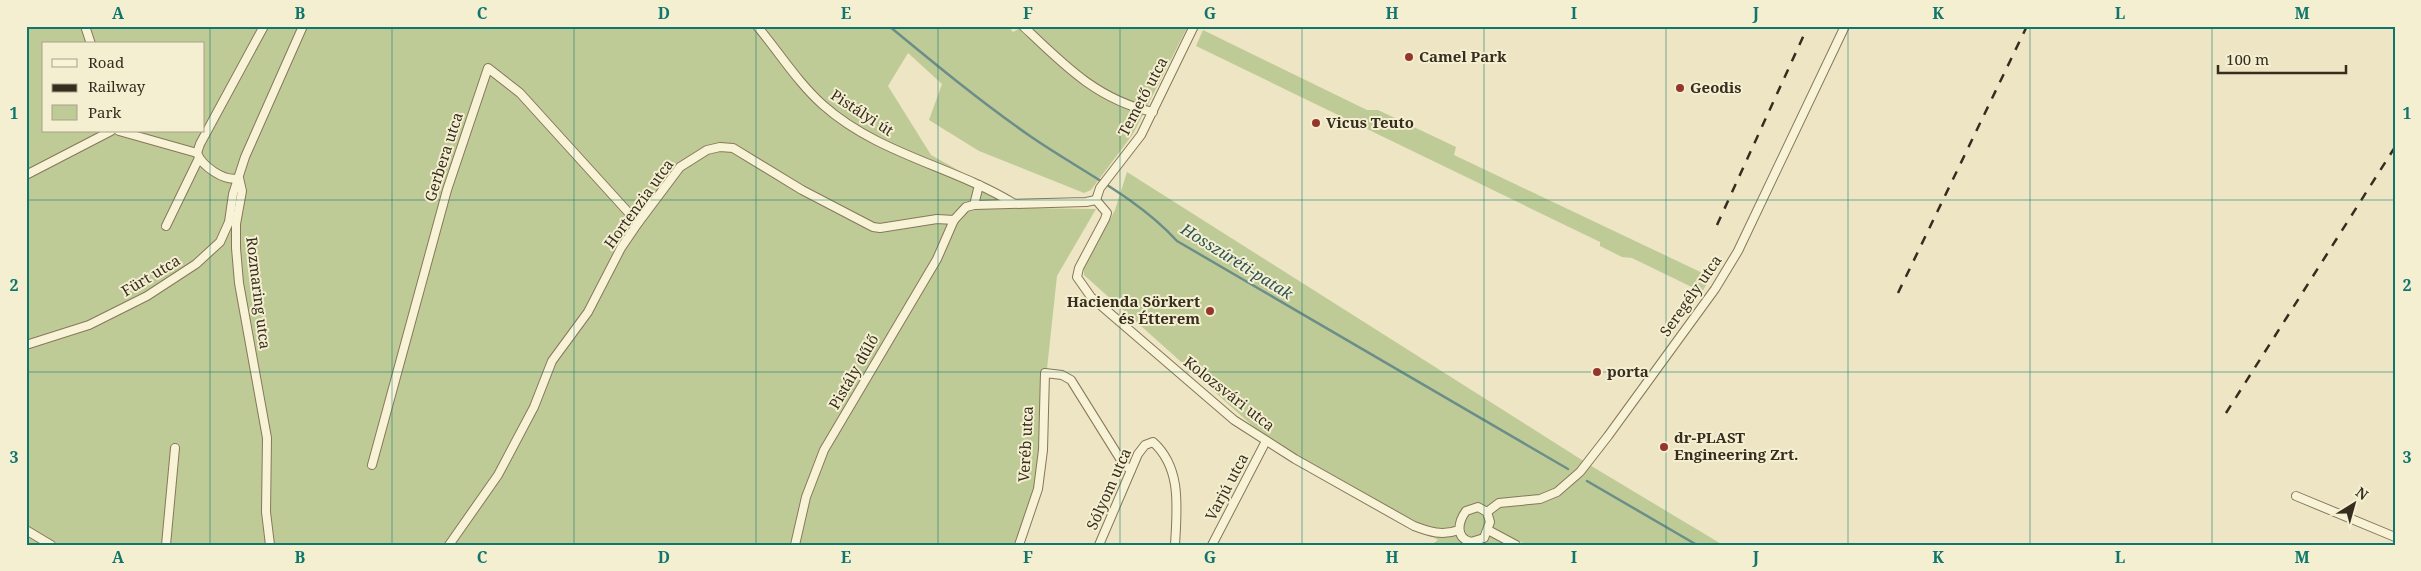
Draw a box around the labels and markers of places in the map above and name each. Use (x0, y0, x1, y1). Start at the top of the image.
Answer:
place label: Camel Park (1419, 46, 1507, 66)
marker: Camel Park (1403, 51, 1415, 63)
place label: Geodis (1690, 77, 1742, 97)
marker: Geodis (1674, 82, 1686, 94)
place label: Vicus Teuto (1326, 112, 1414, 132)
marker: Vicus Teuto (1310, 117, 1322, 129)
place label: Hacienda Sörkert és Étterem (1067, 291, 1200, 328)
marker: Hacienda Sörkert és Étterem (1204, 305, 1216, 317)
place label: porta (1607, 361, 1649, 381)
marker: porta (1591, 366, 1603, 378)
place label: dr-PLAST Engineering Zrt. (1674, 427, 1798, 464)
marker: dr-PLAST Engineering Zrt. (1658, 441, 1670, 453)

